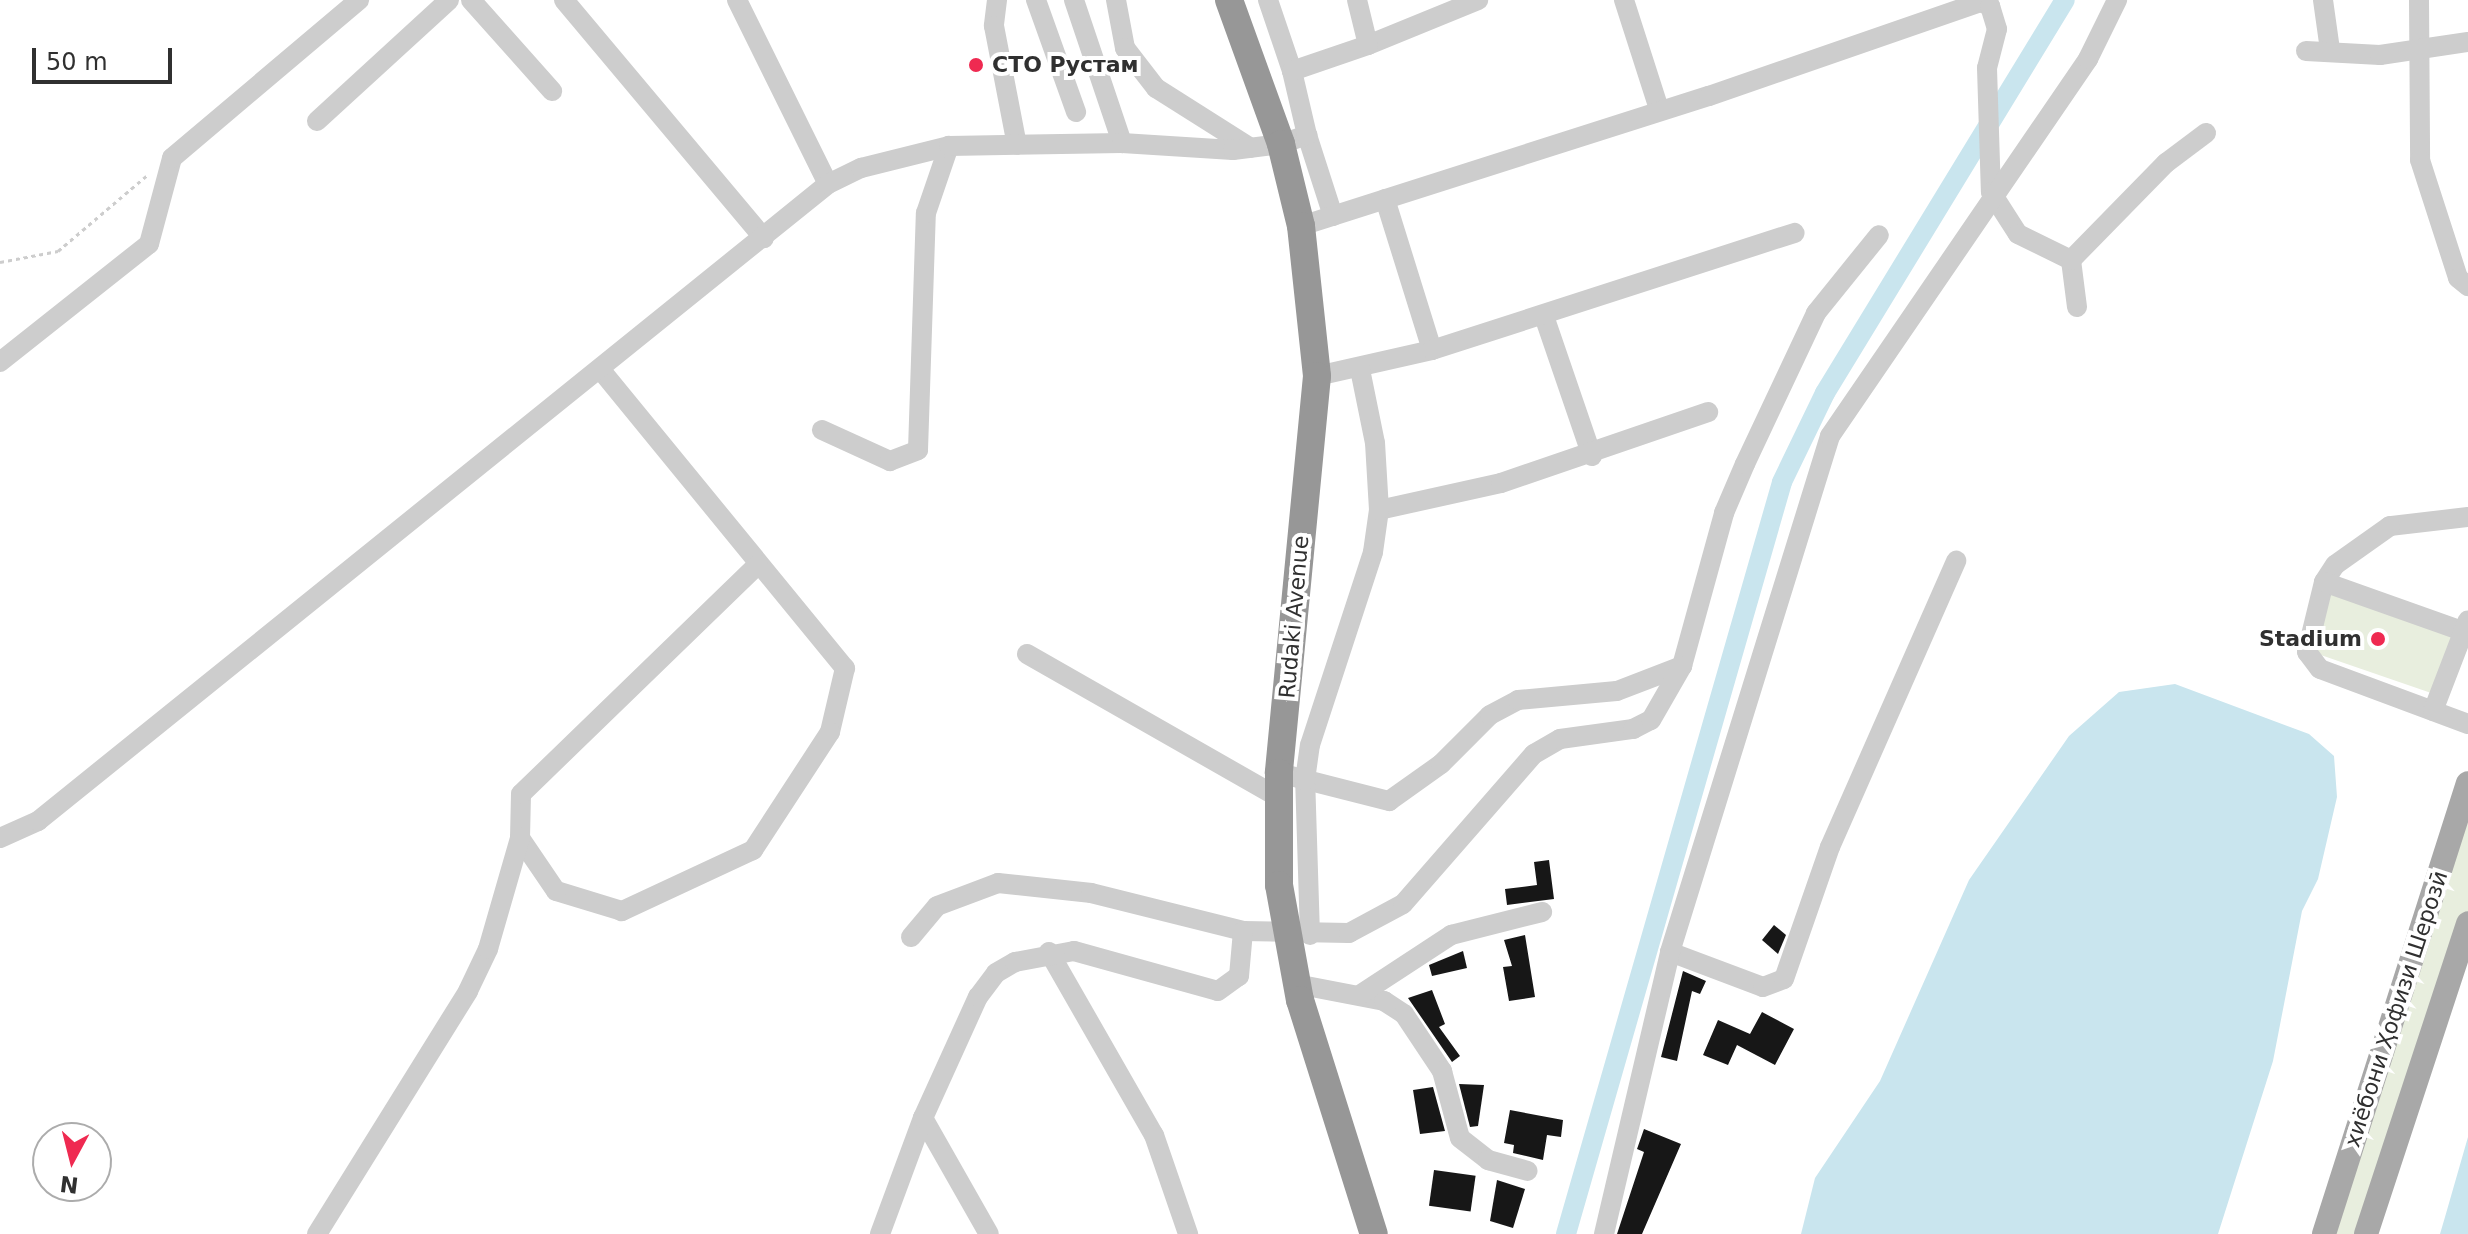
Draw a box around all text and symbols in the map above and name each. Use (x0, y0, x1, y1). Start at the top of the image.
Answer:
scale bar (36, 32, 176, 82)
text: 50 m (46, 48, 108, 76)
place label: СТО Рустам (992, 52, 1139, 78)
marker: СТО Рустам (967, 56, 985, 74)
street label: Rudaki Avenue (1274, 535, 1314, 699)
place label: Stadium (2259, 626, 2362, 652)
marker: Stadium (2369, 630, 2387, 648)
street label: хиёбони Ҳофизи Шерозӣ (2339, 868, 2453, 1150)
north arrow (32, 1122, 112, 1202)
text: N (59, 1171, 80, 1198)

